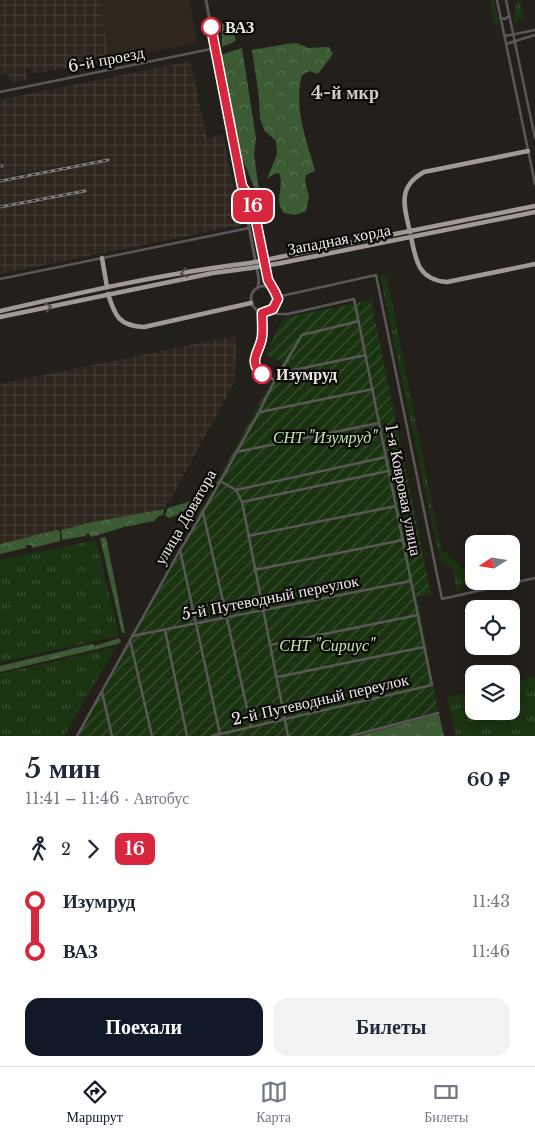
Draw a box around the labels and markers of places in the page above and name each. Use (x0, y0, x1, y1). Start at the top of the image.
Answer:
marker: ВАЗ (201, 17, 221, 37)
place label: ВАЗ (225, 17, 255, 37)
marker: Изумруд (252, 364, 272, 384)
place label: Изумруд (276, 364, 337, 384)

